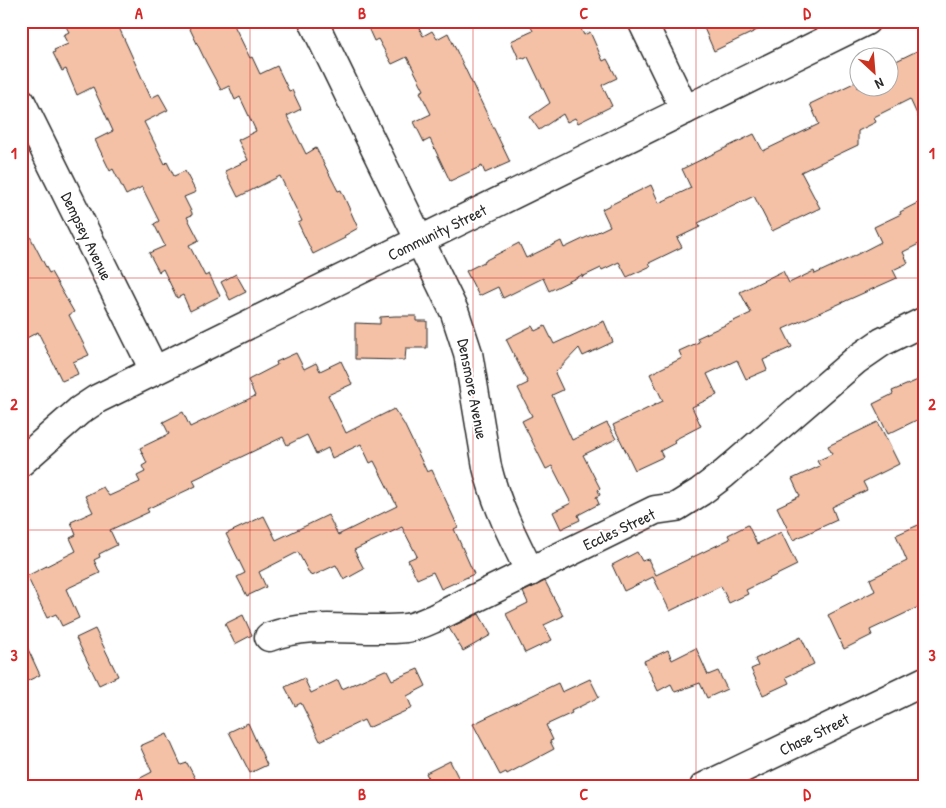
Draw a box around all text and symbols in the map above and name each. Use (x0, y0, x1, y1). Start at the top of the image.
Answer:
text: A (135, 2, 143, 24)
text: B (358, 2, 366, 24)
text: C (580, 2, 589, 24)
text: D (803, 2, 811, 24)
north arrow (848, 48, 898, 98)
text: N (872, 74, 887, 95)
text: 1 (11, 142, 17, 164)
text: 1 (929, 142, 935, 164)
street label: Dempsey Avenue (56, 188, 118, 284)
street label: Community Street (384, 198, 491, 265)
street label: Densmore Avenue (453, 337, 494, 442)
text: 2 (10, 393, 18, 415)
text: 2 (928, 393, 936, 415)
street label: Eccles Street (579, 503, 659, 555)
text: 3 (10, 644, 18, 666)
text: 3 (928, 644, 936, 666)
street label: Chase Street (775, 707, 853, 760)
text: A (135, 783, 143, 805)
text: B (358, 783, 366, 805)
text: C (580, 783, 589, 805)
text: D (803, 783, 811, 805)

